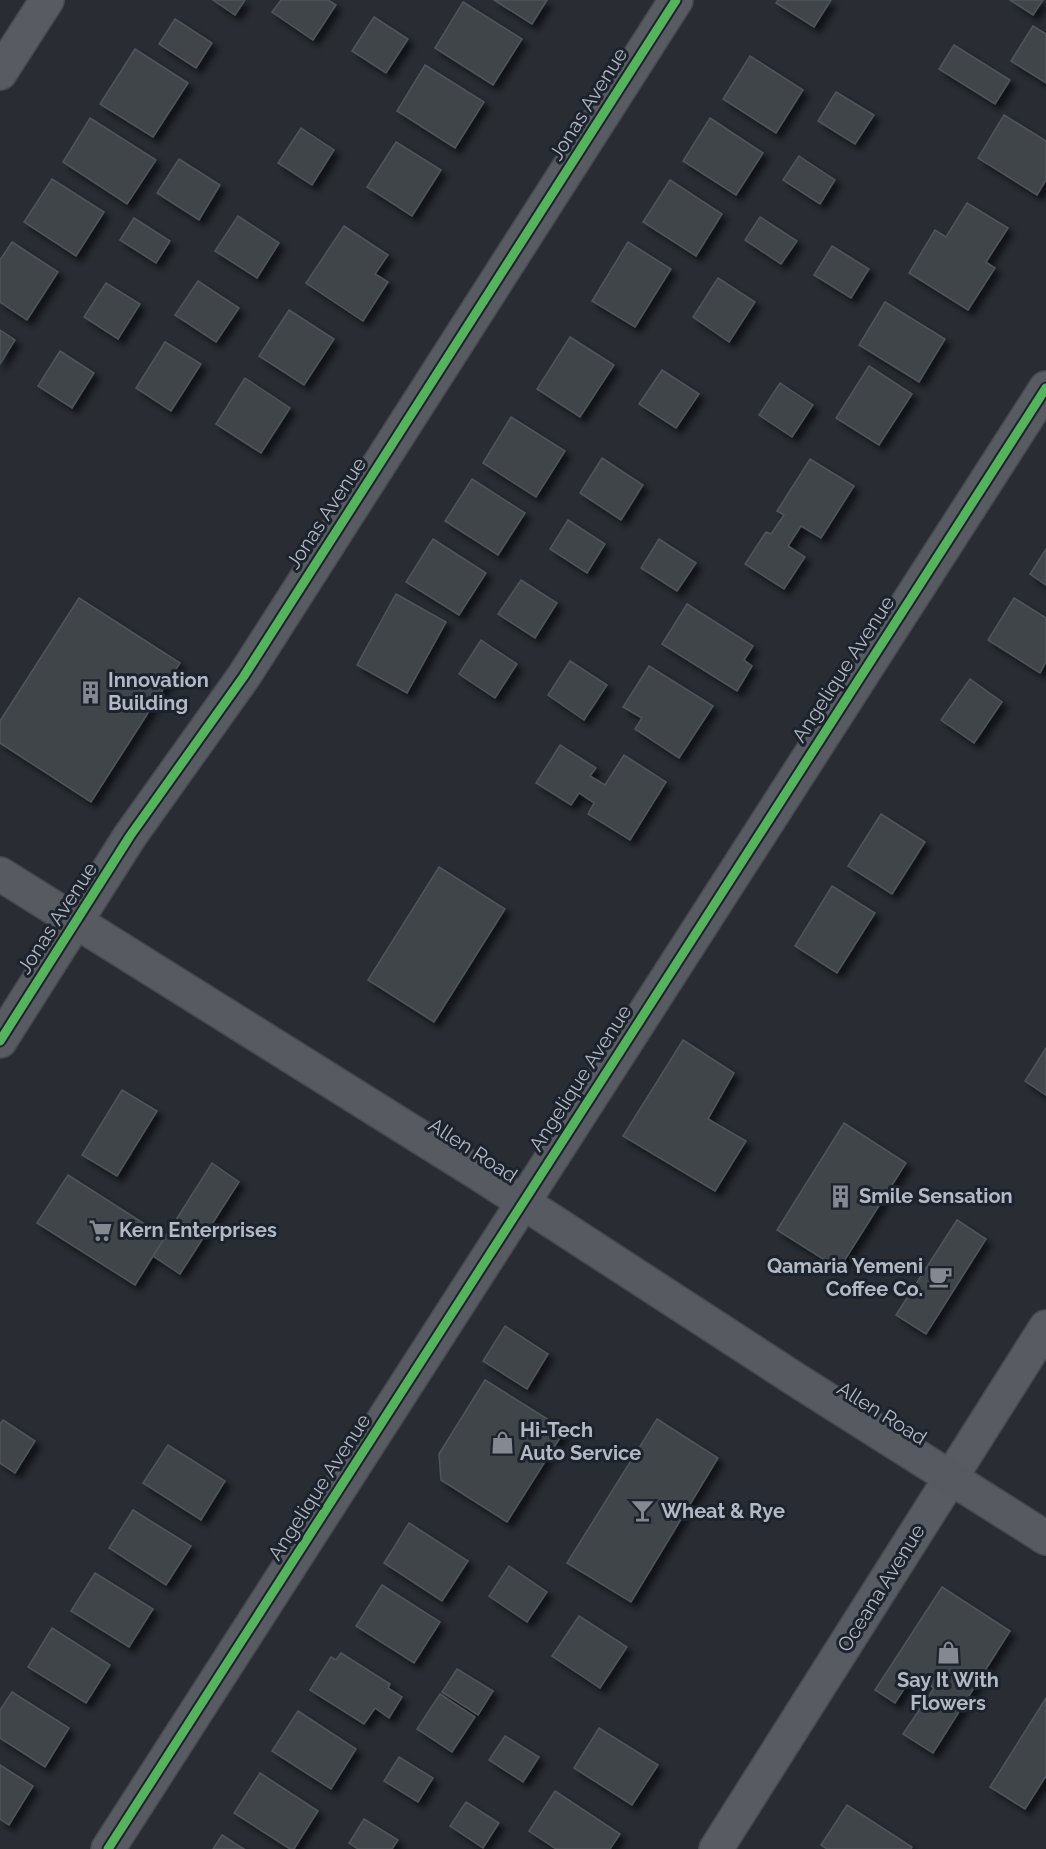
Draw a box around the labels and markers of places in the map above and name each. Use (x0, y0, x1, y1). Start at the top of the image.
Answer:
place label: Innovation Building (108, 668, 209, 715)
building icon: Innovation Building (77, 679, 103, 705)
building icon: Smile Sensation (828, 1183, 854, 1209)
place label: Smile Sensation (859, 1184, 1013, 1208)
supermarket icon: Kern Enterprises (88, 1217, 114, 1243)
place label: Kern Enterprises (119, 1218, 277, 1242)
place label: Qamaria Yemeni Coffee Co. (767, 1254, 923, 1301)
cafe icon: Qamaria Yemeni Coffee Co. (928, 1264, 954, 1290)
place label: Hi-Tech Auto Service (520, 1418, 641, 1465)
shop icon: Hi-Tech Auto Service (489, 1429, 515, 1455)
bar icon: Wheat & Rye (630, 1498, 656, 1524)
place label: Wheat & Rye (661, 1499, 785, 1523)
shop icon: Say It With Flowers (935, 1640, 961, 1666)
place label: Say It With Flowers (897, 1668, 999, 1715)

